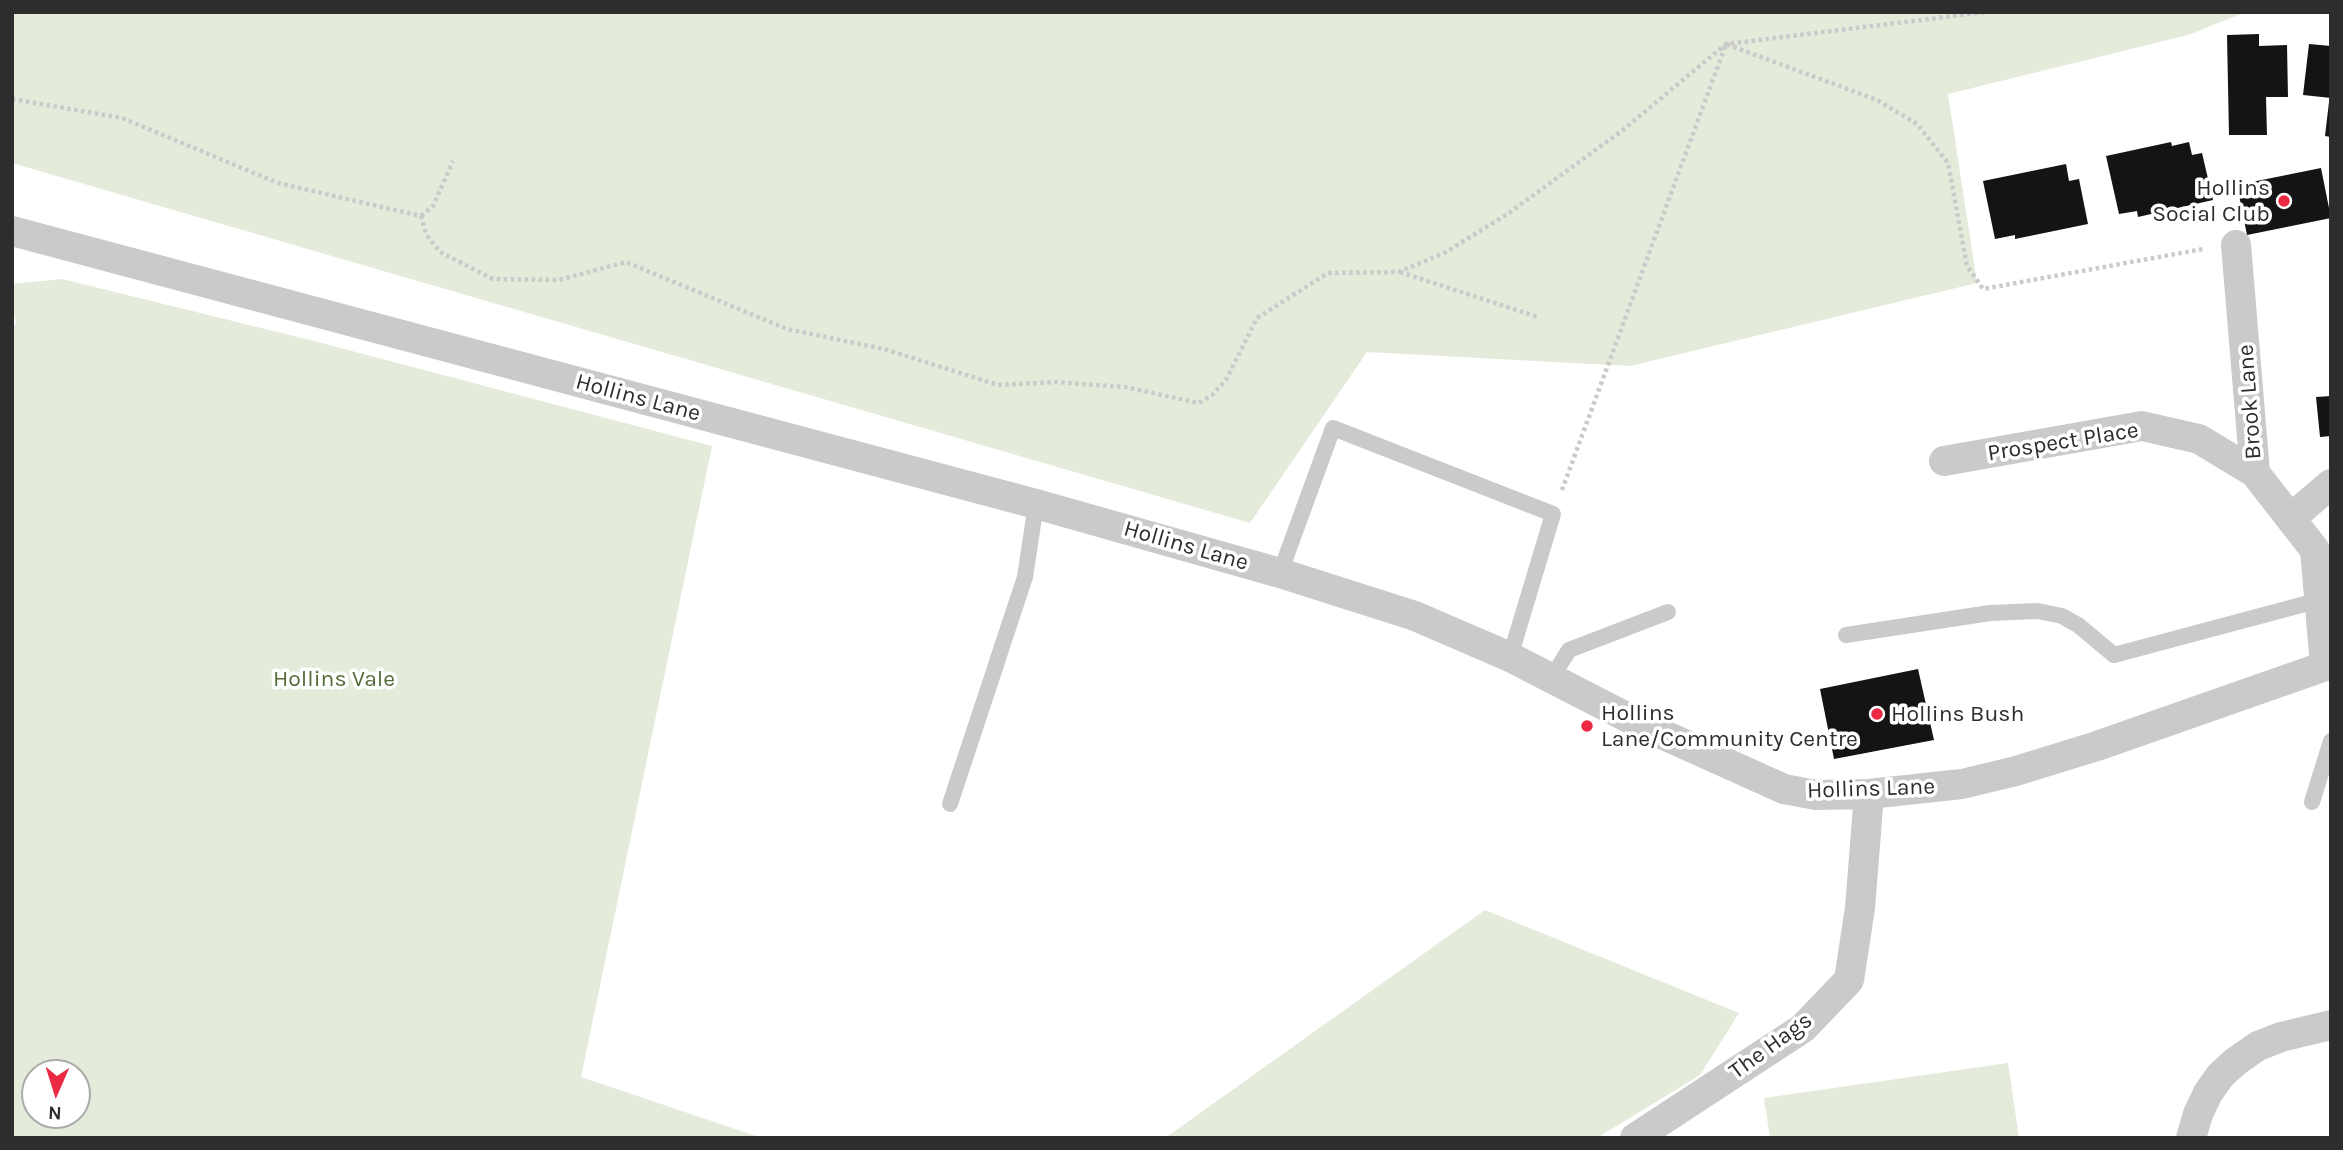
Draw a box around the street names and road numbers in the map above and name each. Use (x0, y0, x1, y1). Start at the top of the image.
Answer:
street label: Brook Lane (2232, 344, 2268, 460)
street label: Hollins Lane (573, 368, 703, 428)
street label: Prospect Place (1986, 416, 2140, 468)
street label: Hollins Lane (1121, 515, 1251, 577)
street label: Hollins Lane (1806, 773, 1936, 805)
street label: The Hags (1724, 1007, 1818, 1085)

